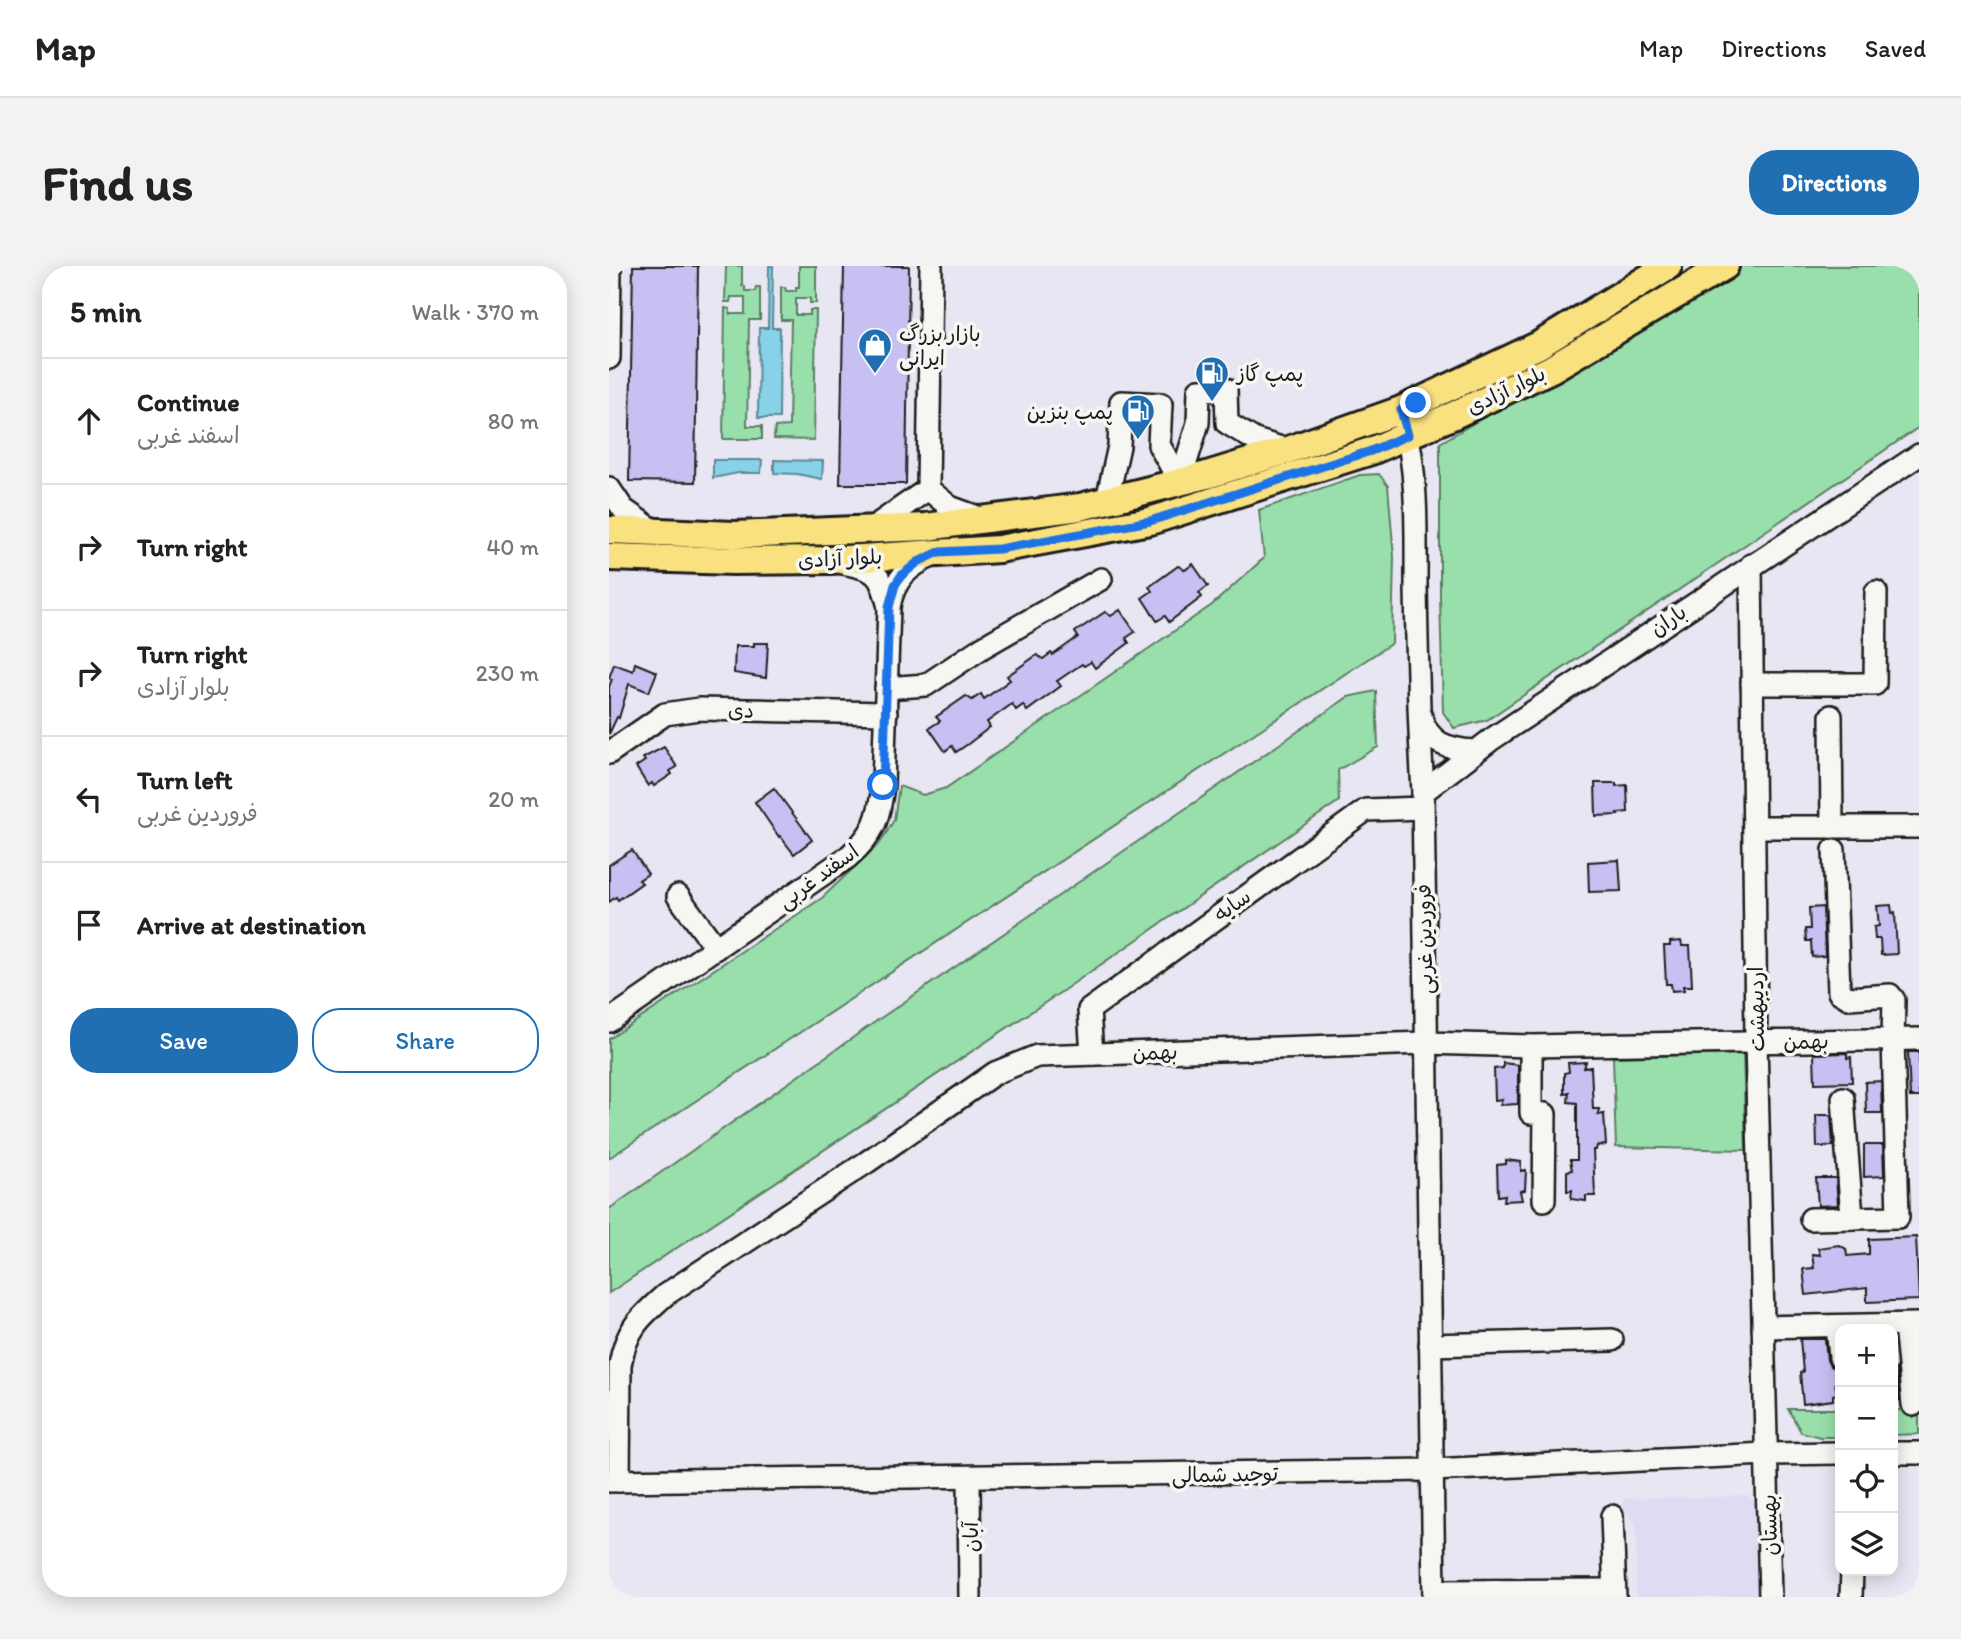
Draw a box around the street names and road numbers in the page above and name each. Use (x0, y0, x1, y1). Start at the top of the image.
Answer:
street label: بلوار آزادی (1463, 360, 1550, 421)
street label: بلوار آزادی (797, 543, 883, 574)
street label: باران (1645, 599, 1692, 642)
street label: دی (728, 697, 754, 723)
street label: اسفند غربی (773, 838, 864, 915)
street label: سایه (1209, 883, 1255, 927)
street label: فروردین غربی (1411, 884, 1439, 994)
street label: اردیبهشت (1743, 966, 1770, 1052)
street label: بهمن (1783, 1028, 1829, 1055)
street label: بهمن (1132, 1039, 1178, 1066)
street label: توحید شمالی (1171, 1461, 1279, 1489)
street label: بهستان (1756, 1494, 1783, 1556)
street label: آبان (958, 1521, 984, 1552)

